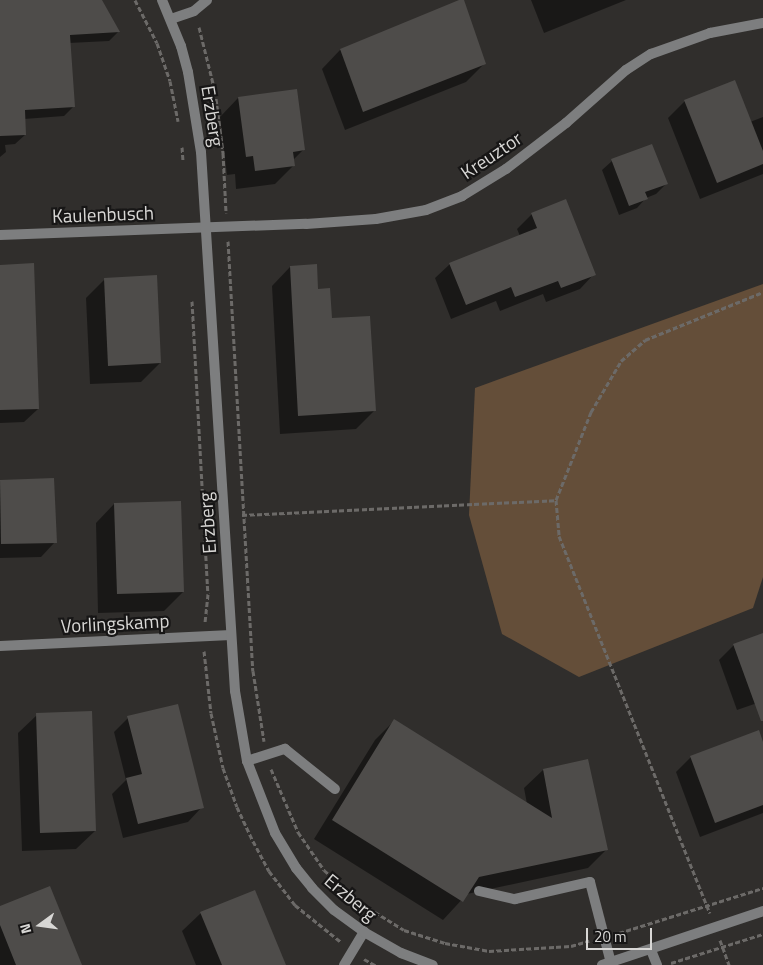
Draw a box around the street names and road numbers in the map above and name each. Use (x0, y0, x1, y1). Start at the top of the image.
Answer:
street label: Erzberg (197, 84, 229, 148)
street label: Kreuztor (456, 126, 526, 184)
street label: Kaulenbusch (52, 201, 154, 227)
street label: Erzberg (193, 492, 221, 554)
street label: Vorlingskamp (60, 609, 170, 637)
street label: Erzberg (320, 868, 382, 926)

